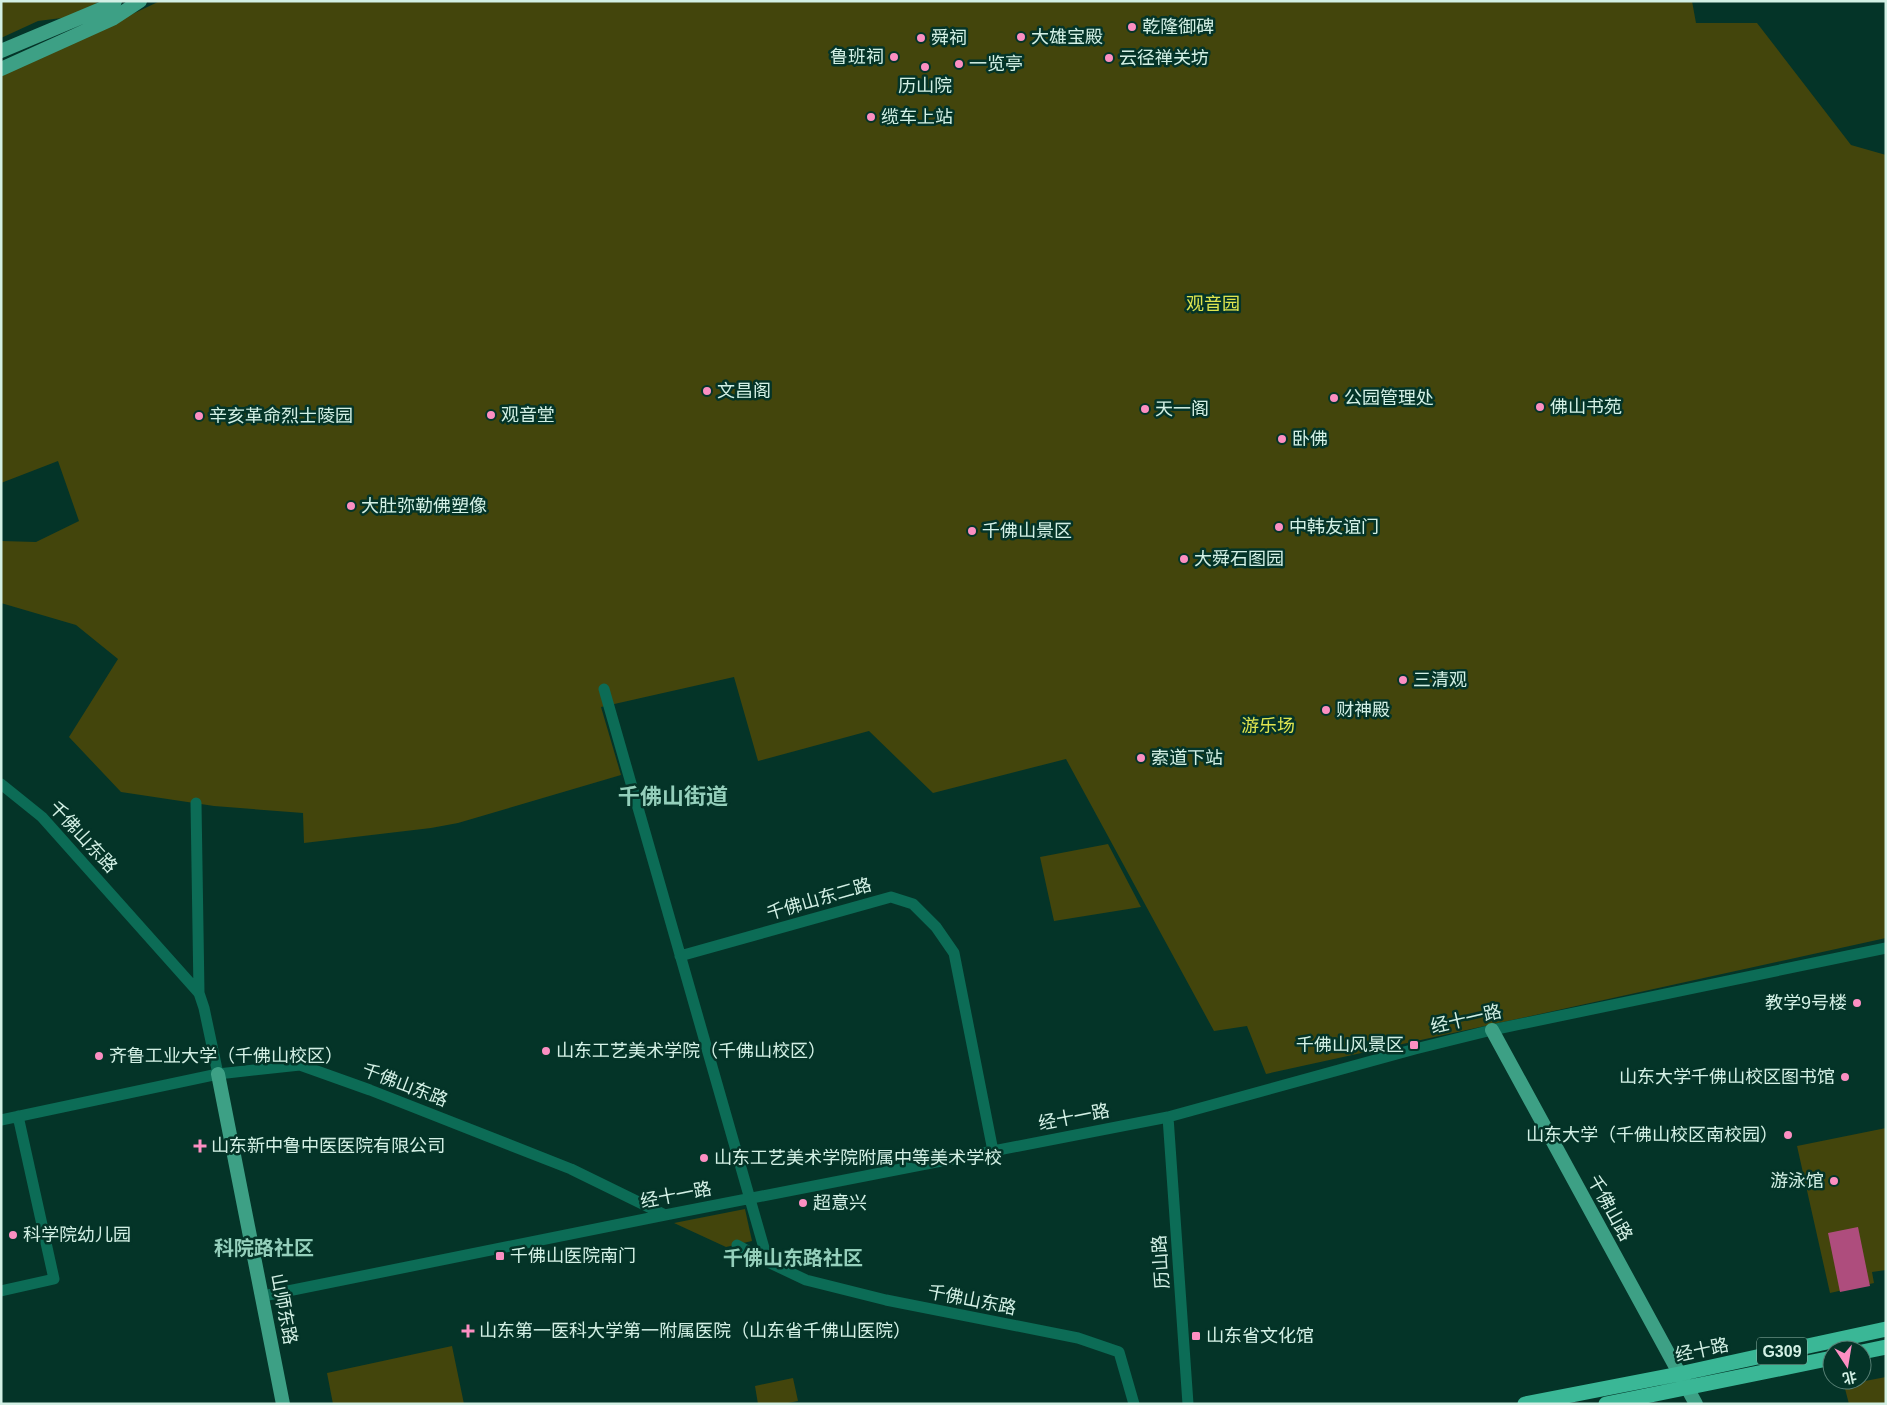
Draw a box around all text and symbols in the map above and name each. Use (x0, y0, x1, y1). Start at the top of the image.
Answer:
place label: 乾隆御碑 (1142, 17, 1214, 37)
marker: 乾隆御碑 (1126, 21, 1138, 33)
place label: 大雄宝殿 (1031, 27, 1103, 47)
place label: 舜祠 (931, 28, 967, 48)
marker: 大雄宝殿 (1015, 31, 1027, 43)
marker: 舜祠 (915, 32, 927, 44)
place label: 鲁班祠 (830, 47, 884, 67)
place label: 云径禅关坊 (1119, 48, 1209, 68)
marker: 鲁班祠 (888, 51, 900, 63)
marker: 云径禅关坊 (1103, 52, 1115, 64)
place label: 一览亭 (969, 54, 1023, 74)
marker: 一览亭 (953, 58, 965, 70)
marker: 历山院 (919, 61, 931, 73)
place label: 历山院 (898, 76, 952, 96)
place label: 缆车上站 (881, 107, 953, 127)
marker: 缆车上站 (865, 111, 877, 123)
park label: 观音园 (1186, 294, 1240, 314)
place label: 文昌阁 (717, 381, 771, 401)
marker: 文昌阁 (701, 385, 713, 397)
place label: 公园管理处 (1344, 388, 1434, 408)
marker: 公园管理处 (1328, 392, 1340, 404)
place label: 佛山书苑 (1550, 397, 1622, 417)
place label: 天一阁 (1155, 399, 1209, 419)
marker: 佛山书苑 (1534, 401, 1546, 413)
marker: 天一阁 (1139, 403, 1151, 415)
place label: 观音堂 (501, 405, 555, 425)
place label: 辛亥革命烈士陵园 (209, 406, 353, 426)
marker: 观音堂 (485, 409, 497, 421)
marker: 辛亥革命烈士陵园 (193, 410, 205, 422)
place label: 卧佛 (1292, 429, 1328, 449)
marker: 卧佛 (1276, 433, 1288, 445)
place label: 大肚弥勒佛塑像 (361, 496, 487, 516)
marker: 大肚弥勒佛塑像 (345, 500, 357, 512)
place label: 中韩友谊门 (1289, 517, 1379, 537)
place label: 千佛山景区 (982, 521, 1072, 541)
marker: 中韩友谊门 (1273, 521, 1285, 533)
marker: 千佛山景区 (966, 525, 978, 537)
place label: 大舜石图园 (1194, 549, 1284, 569)
marker: 大舜石图园 (1178, 553, 1190, 565)
place label: 三清观 (1413, 670, 1467, 690)
marker: 三清观 (1397, 674, 1409, 686)
place label: 财神殿 (1336, 700, 1390, 720)
marker: 财神殿 (1320, 704, 1332, 716)
park label: 游乐场 (1241, 716, 1295, 736)
place label: 索道下站 (1151, 748, 1223, 768)
marker: 索道下站 (1135, 752, 1147, 764)
district label: 千佛山街道 (618, 784, 728, 809)
street label: 千佛山东路 (45, 797, 121, 877)
street label: 千佛山东二路 (764, 875, 874, 923)
place label: 教学9号楼 (1765, 993, 1847, 1013)
marker: 教学9号楼 (1851, 997, 1863, 1009)
street label: 经十一路 (1429, 1001, 1503, 1037)
place label: 千佛山风景区 (1296, 1035, 1404, 1055)
marker: 千佛山风景区 (1408, 1039, 1420, 1051)
place label: 山东工艺美术学院（千佛山校区） (556, 1041, 826, 1061)
marker: 山东工艺美术学院（千佛山校区） (540, 1045, 552, 1057)
place label: 齐鲁工业大学（千佛山校区） (109, 1046, 343, 1066)
marker: 齐鲁工业大学（千佛山校区） (93, 1050, 105, 1062)
street label: 千佛山东路 (359, 1060, 451, 1110)
place label: 山东大学千佛山校区图书馆 (1619, 1067, 1835, 1087)
marker: 山东大学千佛山校区图书馆 (1839, 1071, 1851, 1083)
street label: 经十一路 (1037, 1100, 1111, 1134)
place label: 山东大学（千佛山校区南校园） (1526, 1125, 1778, 1145)
marker: 山东大学（千佛山校区南校园） (1782, 1129, 1794, 1141)
place label: 山东新中鲁中医医院有限公司 (211, 1136, 445, 1156)
marker: 山东新中鲁中医医院有限公司 (193, 1139, 207, 1153)
place label: 山东工艺美术学院附属中等美术学校 (714, 1148, 1002, 1168)
marker: 山东工艺美术学院附属中等美术学校 (698, 1152, 710, 1164)
place label: 游泳馆 (1770, 1171, 1824, 1191)
street label: 千佛山路 (1584, 1172, 1636, 1244)
marker: 游泳馆 (1828, 1175, 1840, 1187)
street label: 经十一路 (639, 1178, 713, 1212)
place label: 超意兴 (813, 1193, 867, 1213)
marker: 超意兴 (797, 1197, 809, 1209)
place label: 科学院幼儿园 (23, 1225, 131, 1245)
marker: 科学院幼儿园 (7, 1229, 19, 1241)
street label: 历山路 (1149, 1234, 1173, 1290)
district label: 科院路社区 (214, 1237, 314, 1259)
place label: 千佛山医院南门 (510, 1246, 636, 1266)
district label: 千佛山东路社区 (723, 1247, 863, 1269)
marker: 千佛山医院南门 (494, 1250, 506, 1262)
street label: 山师东路 (267, 1272, 301, 1346)
street label: 千佛山东路 (926, 1282, 1018, 1318)
place label: 山东第一医科大学第一附属医院（山东省千佛山医院） (479, 1321, 911, 1341)
marker: 山东第一医科大学第一附属医院（山东省千佛山医院） (461, 1324, 475, 1338)
place label: 山东省文化馆 (1206, 1326, 1314, 1346)
marker: 山东省文化馆 (1190, 1330, 1202, 1342)
street label: 经十路 (1674, 1335, 1730, 1365)
road number: G309 (1757, 1338, 1807, 1364)
north arrow (1822, 1340, 1872, 1390)
text: 北 (1841, 1368, 1858, 1387)

